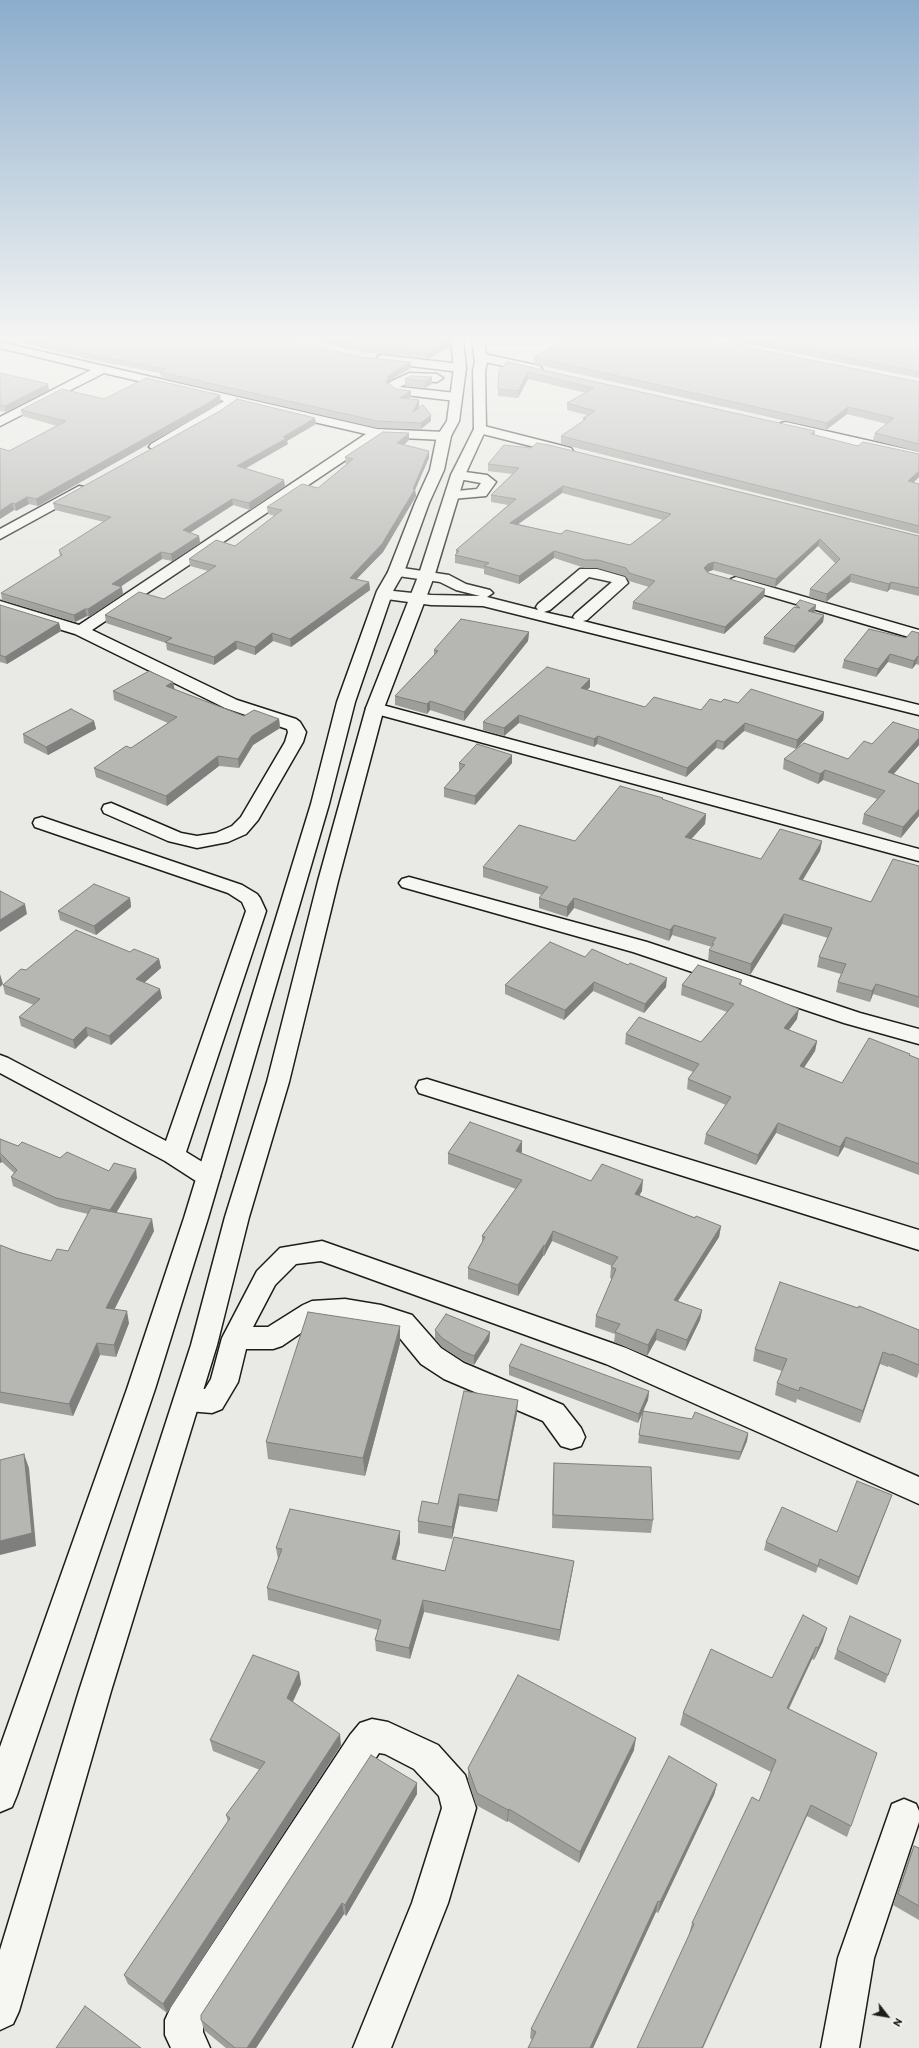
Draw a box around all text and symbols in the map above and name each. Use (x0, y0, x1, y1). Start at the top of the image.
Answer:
north arrow (867, 1996, 907, 2036)
text: N (890, 2016, 905, 2029)

